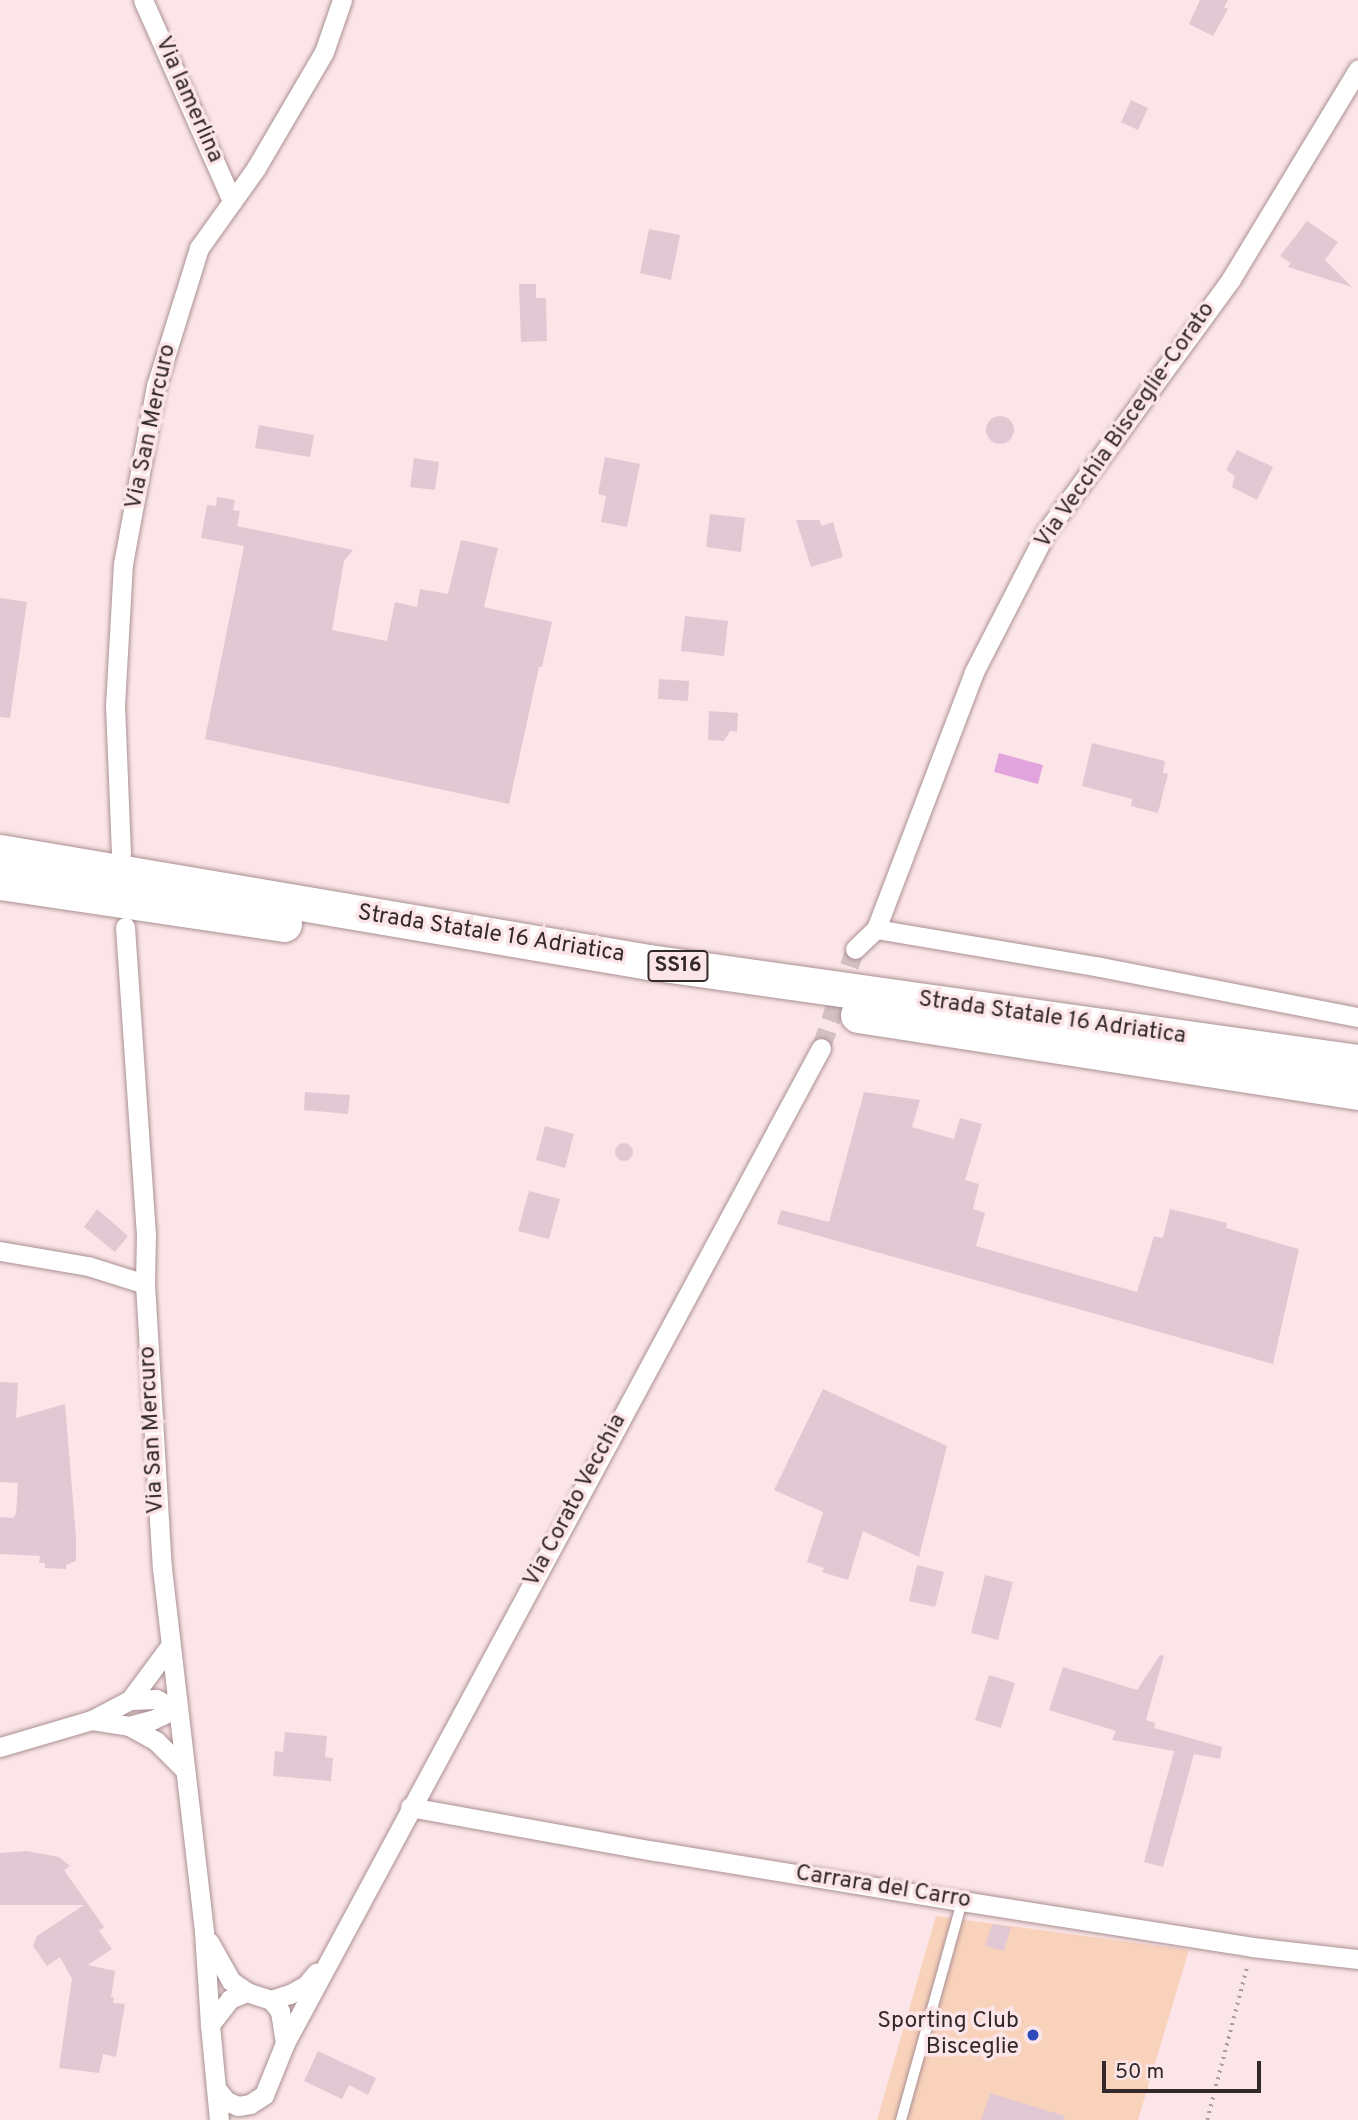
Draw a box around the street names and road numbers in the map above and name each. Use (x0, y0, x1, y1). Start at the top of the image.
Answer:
street label: Via lamerlina (148, 33, 228, 167)
street label: Via Vecchia Bisceglie-Corato (1030, 297, 1222, 555)
street label: Via San Mercuro (121, 342, 183, 512)
street label: Strada Statale 16 Adriatica (355, 900, 627, 970)
road number: SS16 (646, 948, 710, 984)
street label: Strada Statale 16 Adriatica (916, 986, 1188, 1052)
street label: Via San Mercuro (135, 1345, 171, 1515)
street label: Via Corato Vecchia (519, 1409, 633, 1593)
street label: Carrara del Carro (793, 1861, 973, 1915)

